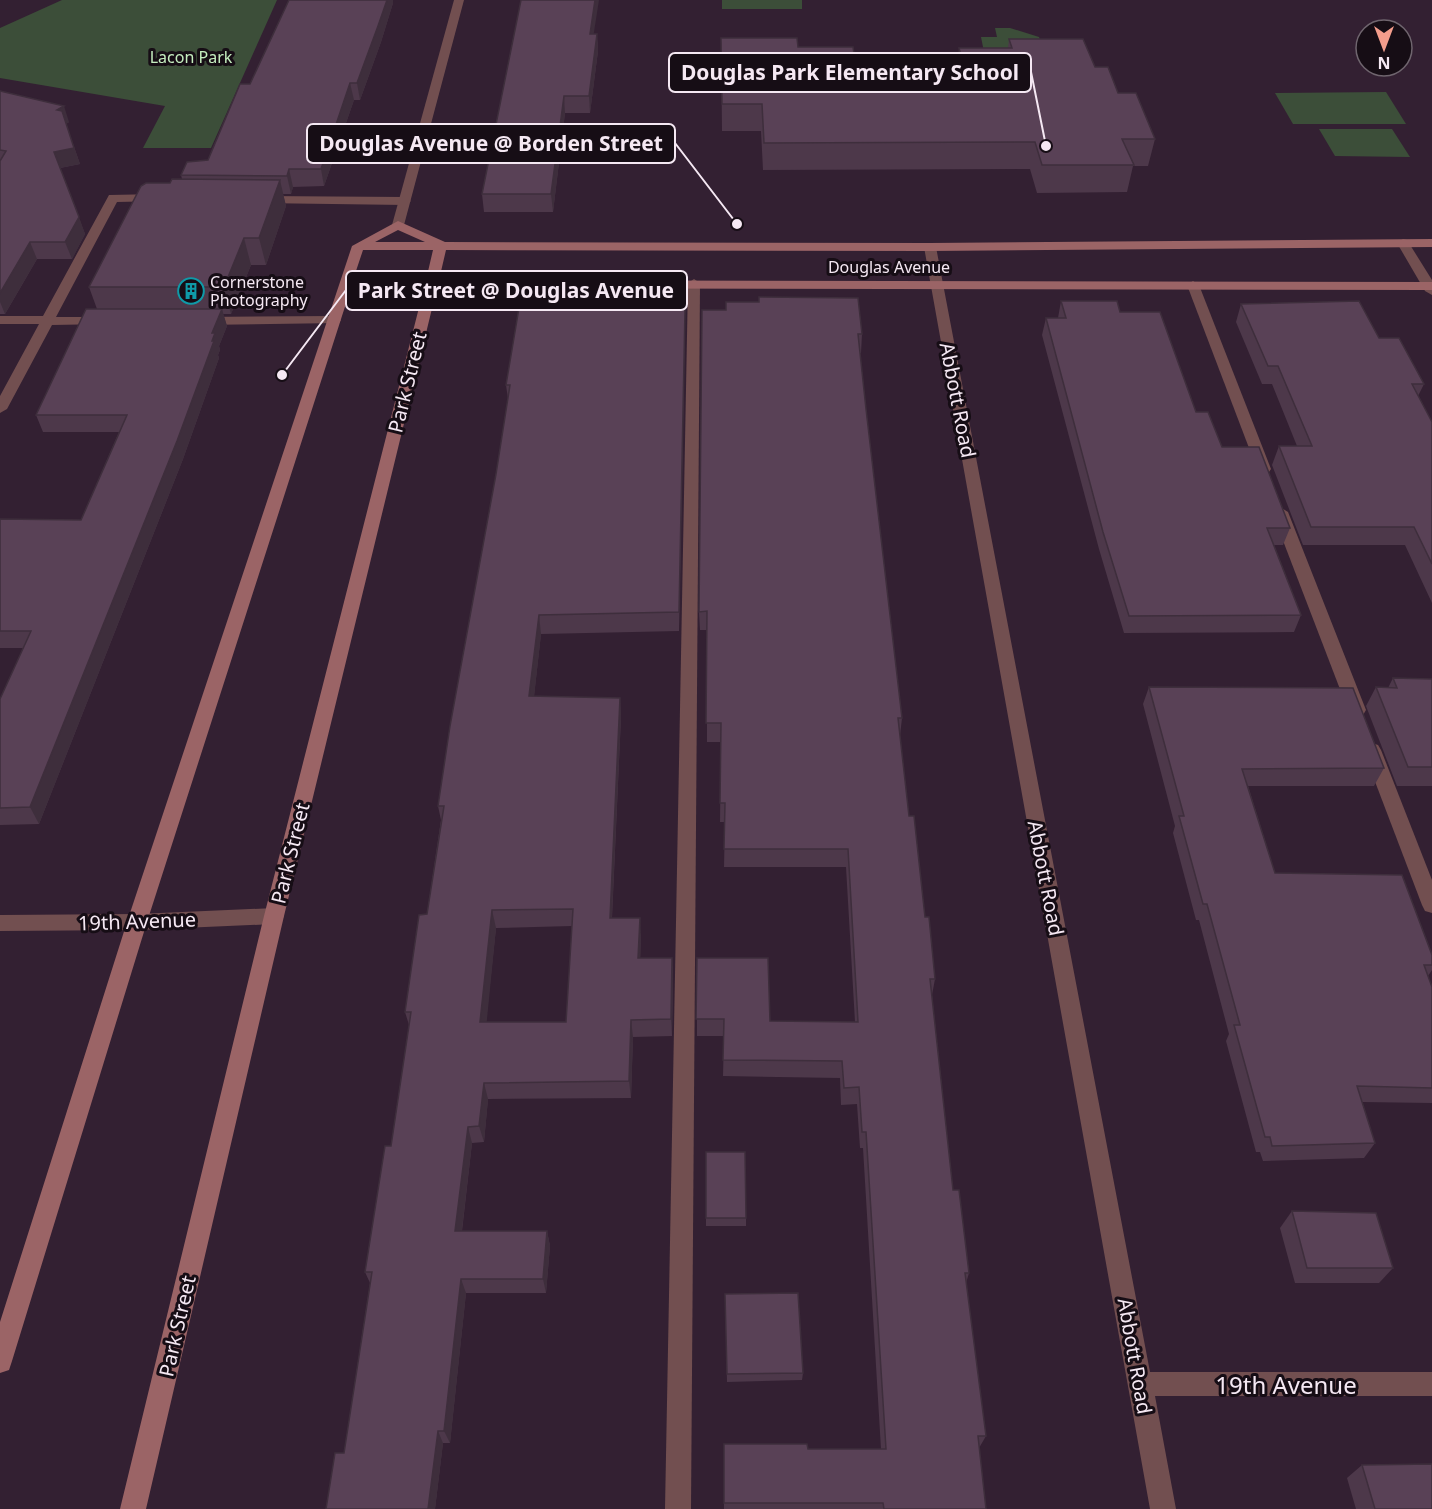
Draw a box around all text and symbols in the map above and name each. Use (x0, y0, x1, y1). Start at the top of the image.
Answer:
north arrow (1354, 18, 1414, 78)
park label: Lacon Park (150, 46, 233, 68)
text: N (1377, 52, 1391, 74)
callout: Douglas Park Elementary School (669, 53, 1031, 92)
text: Douglas Park Elementary School (681, 58, 1019, 86)
callout: Douglas Avenue @ Borden Street (307, 124, 675, 163)
text: Douglas Avenue @ Borden Street (319, 129, 663, 157)
street label: Douglas Avenue (828, 256, 950, 278)
place label: Cornerstone Photography (210, 271, 309, 311)
callout: Park Street @ Douglas Avenue (346, 271, 687, 310)
building icon: Cornerstone Photography (176, 276, 206, 306)
text: Park Street @ Douglas Avenue (358, 276, 674, 304)
street label: Park Street (381, 329, 433, 435)
street label: Abbott Road (934, 340, 982, 460)
street label: Park Street (264, 800, 316, 906)
street label: Abbott Road (1022, 818, 1070, 938)
street label: 19th Avenue (78, 905, 196, 937)
street label: Park Street (152, 1273, 202, 1379)
street label: Abbott Road (1112, 1296, 1158, 1416)
street label: 19th Avenue (1215, 1368, 1357, 1401)

